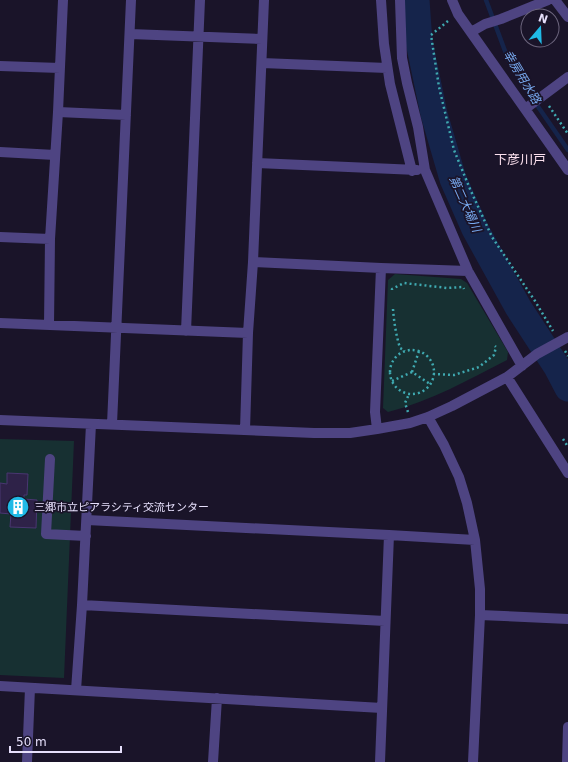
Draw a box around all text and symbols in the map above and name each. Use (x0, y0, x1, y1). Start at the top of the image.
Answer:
north arrow (520, 8, 560, 48)
text: N (537, 11, 550, 27)
water label: 幸房用水路 (501, 48, 544, 107)
district label: 下彦川戸 (494, 152, 546, 167)
water label: 第二大場川 (446, 174, 484, 236)
building icon: 三郷市立ピアラシティ交流センター (5, 494, 31, 520)
place label: 三郷市立ピアラシティ交流センター (34, 501, 209, 514)
scale bar (10, 728, 121, 754)
text: 50 m (16, 735, 47, 749)

